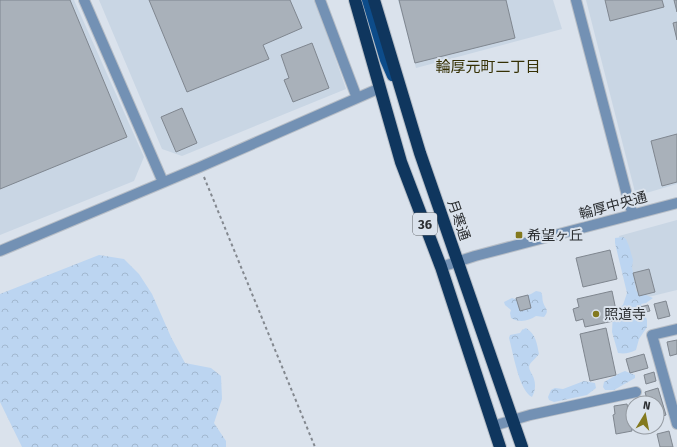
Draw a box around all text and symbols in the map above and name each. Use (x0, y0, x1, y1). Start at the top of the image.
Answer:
district label: 輪厚元町二丁目 (435, 58, 541, 76)
street label: 輪厚中央通 (577, 188, 649, 223)
street label: 月寒通 (444, 198, 473, 243)
road number: 36 (413, 213, 437, 235)
place label: 希望ヶ丘 (527, 227, 583, 244)
marker: 希望ヶ丘 (514, 230, 524, 240)
place label: 照道寺 (604, 306, 646, 323)
marker: 照道寺 (591, 309, 601, 319)
north arrow (625, 395, 665, 435)
text: N (642, 399, 651, 413)

